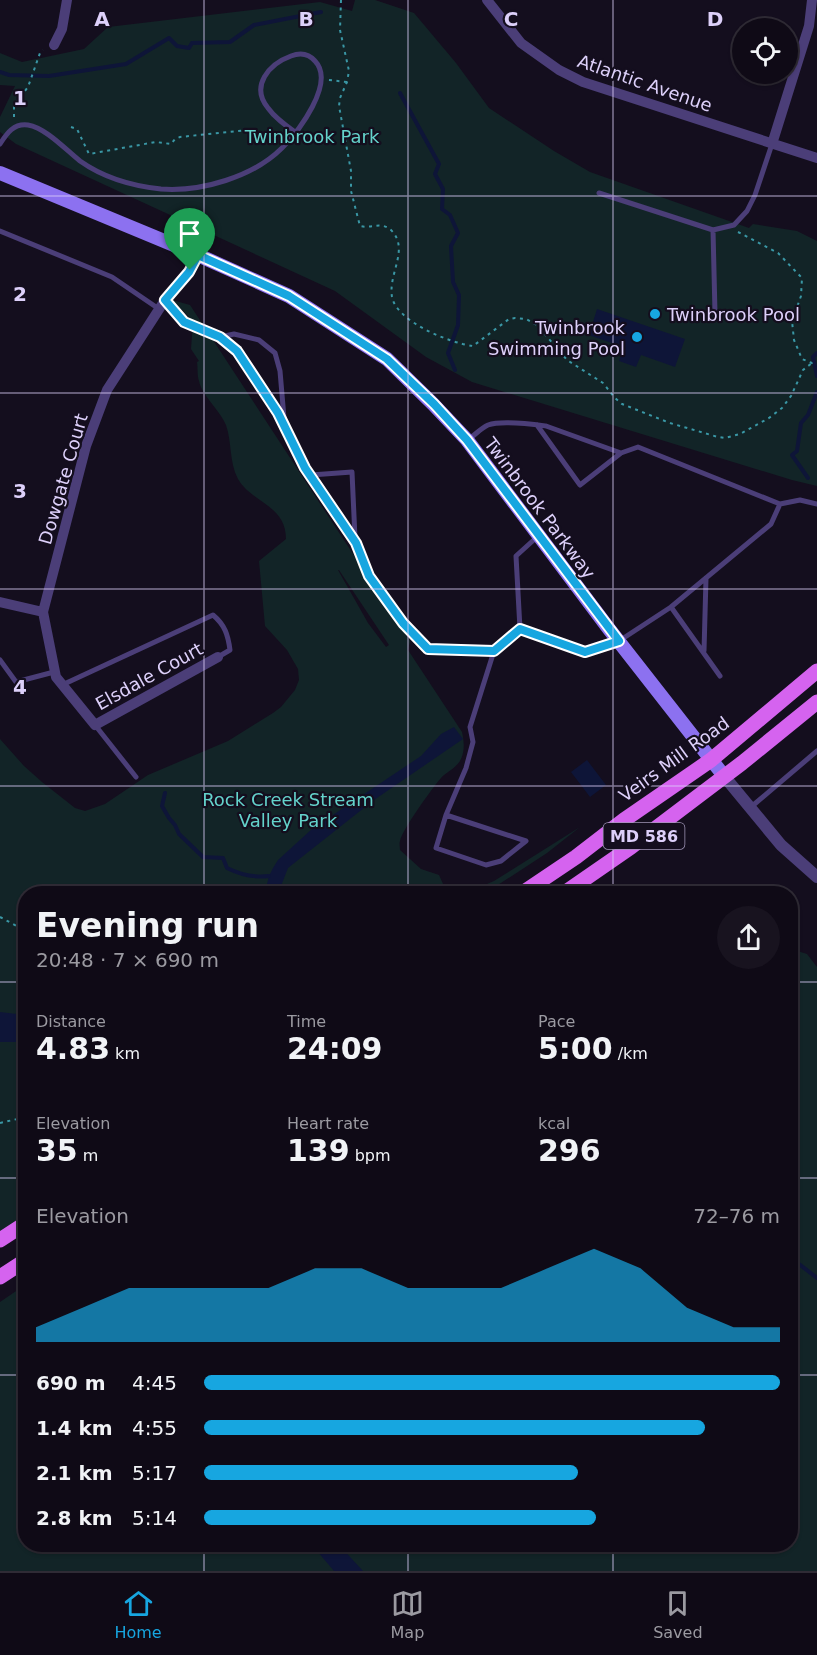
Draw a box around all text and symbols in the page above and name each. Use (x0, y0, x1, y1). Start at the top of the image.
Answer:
text: A (94, 7, 110, 31)
text: B (298, 7, 314, 31)
text: C (504, 7, 518, 31)
text: D (707, 7, 723, 31)
map controls (732, 18, 798, 84)
button: locate (732, 18, 798, 84)
street label: Atlantic Avenue (575, 50, 715, 116)
text: 1 (13, 86, 27, 110)
park label: Twinbrook Park (244, 126, 380, 147)
pin (164, 208, 215, 270)
icon: arrive (173, 217, 206, 250)
text: 2 (13, 282, 27, 306)
place label: Twinbrook Pool (666, 304, 800, 325)
marker: Twinbrook Pool (648, 307, 662, 321)
place label: Twinbrook Swimming Pool (488, 317, 626, 359)
marker: Twinbrook Swimming Pool (630, 330, 644, 344)
street label: Dowgate Court (34, 411, 92, 547)
street label: Twinbrook Parkway (480, 433, 600, 583)
text: 3 (13, 479, 27, 503)
street label: Elsdale Court (92, 638, 206, 714)
text: 4 (13, 675, 27, 699)
street label: Veirs Mill Road (615, 712, 733, 806)
park label: Rock Creek Stream Valley Park (202, 789, 374, 831)
road number: MD 586 (604, 823, 684, 849)
text: Evening run (36, 906, 259, 945)
button: share (717, 906, 780, 969)
text: 20:48 · 7 × 690 m (36, 948, 219, 972)
text: Distance (36, 1012, 106, 1031)
text: Time (287, 1012, 326, 1031)
text: Pace (538, 1012, 575, 1031)
text: 4.83 (36, 1031, 110, 1066)
text: 24:09 (287, 1031, 383, 1066)
text: 5:00 (538, 1031, 613, 1066)
text: km (110, 1044, 140, 1063)
text: /km (613, 1044, 648, 1063)
text: Elevation (36, 1114, 110, 1133)
text: Heart rate (287, 1114, 369, 1133)
text: kcal (538, 1114, 570, 1133)
text: 35 (36, 1133, 78, 1168)
text: 139 (287, 1133, 350, 1168)
text: 296 (538, 1133, 601, 1168)
text: m (78, 1146, 98, 1165)
text: bpm (350, 1146, 391, 1165)
text: Elevation (36, 1204, 129, 1228)
text: 72–76 m (693, 1204, 780, 1228)
text: 690 m (36, 1371, 106, 1395)
text: 4:45 (132, 1371, 177, 1395)
text: 1.4 km (36, 1416, 113, 1440)
text: 4:55 (132, 1416, 177, 1440)
text: 2.1 km (36, 1461, 113, 1485)
text: 5:17 (132, 1461, 177, 1485)
text: 2.8 km (36, 1506, 113, 1530)
text: 5:14 (132, 1506, 177, 1530)
tab: Home (114, 1587, 162, 1642)
tab: Map (391, 1587, 424, 1642)
tab: Saved (653, 1587, 703, 1642)

